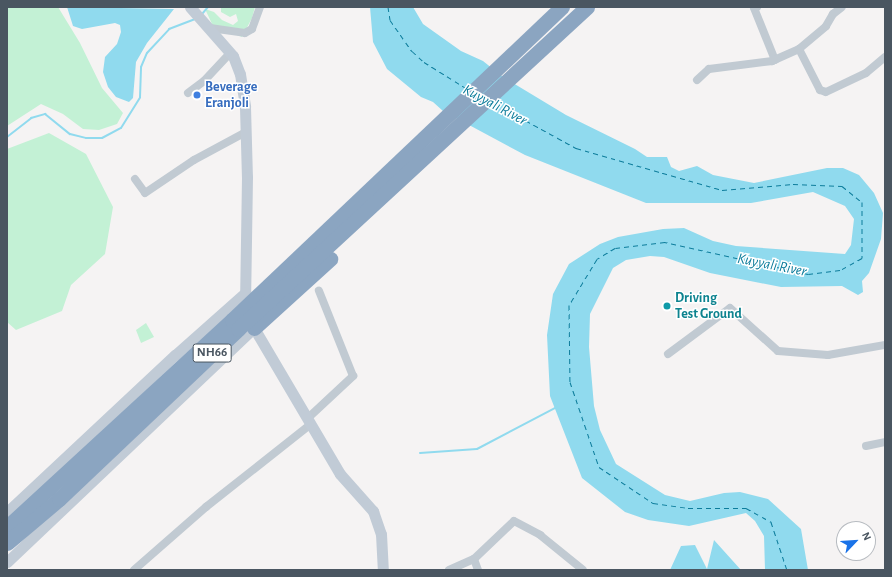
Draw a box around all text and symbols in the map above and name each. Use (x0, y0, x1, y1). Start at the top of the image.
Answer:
place label: Beverage Eranjoli (205, 79, 257, 112)
water label: Kuyyali River (460, 81, 530, 129)
marker: Beverage Eranjoli (192, 90, 202, 100)
water label: Kuyyali River (736, 249, 808, 281)
place label: Driving Test Ground (675, 290, 742, 322)
marker: Driving Test Ground (662, 301, 672, 311)
road number: NH66 (192, 342, 232, 364)
north arrow (836, 521, 876, 561)
text: N (860, 530, 873, 542)

